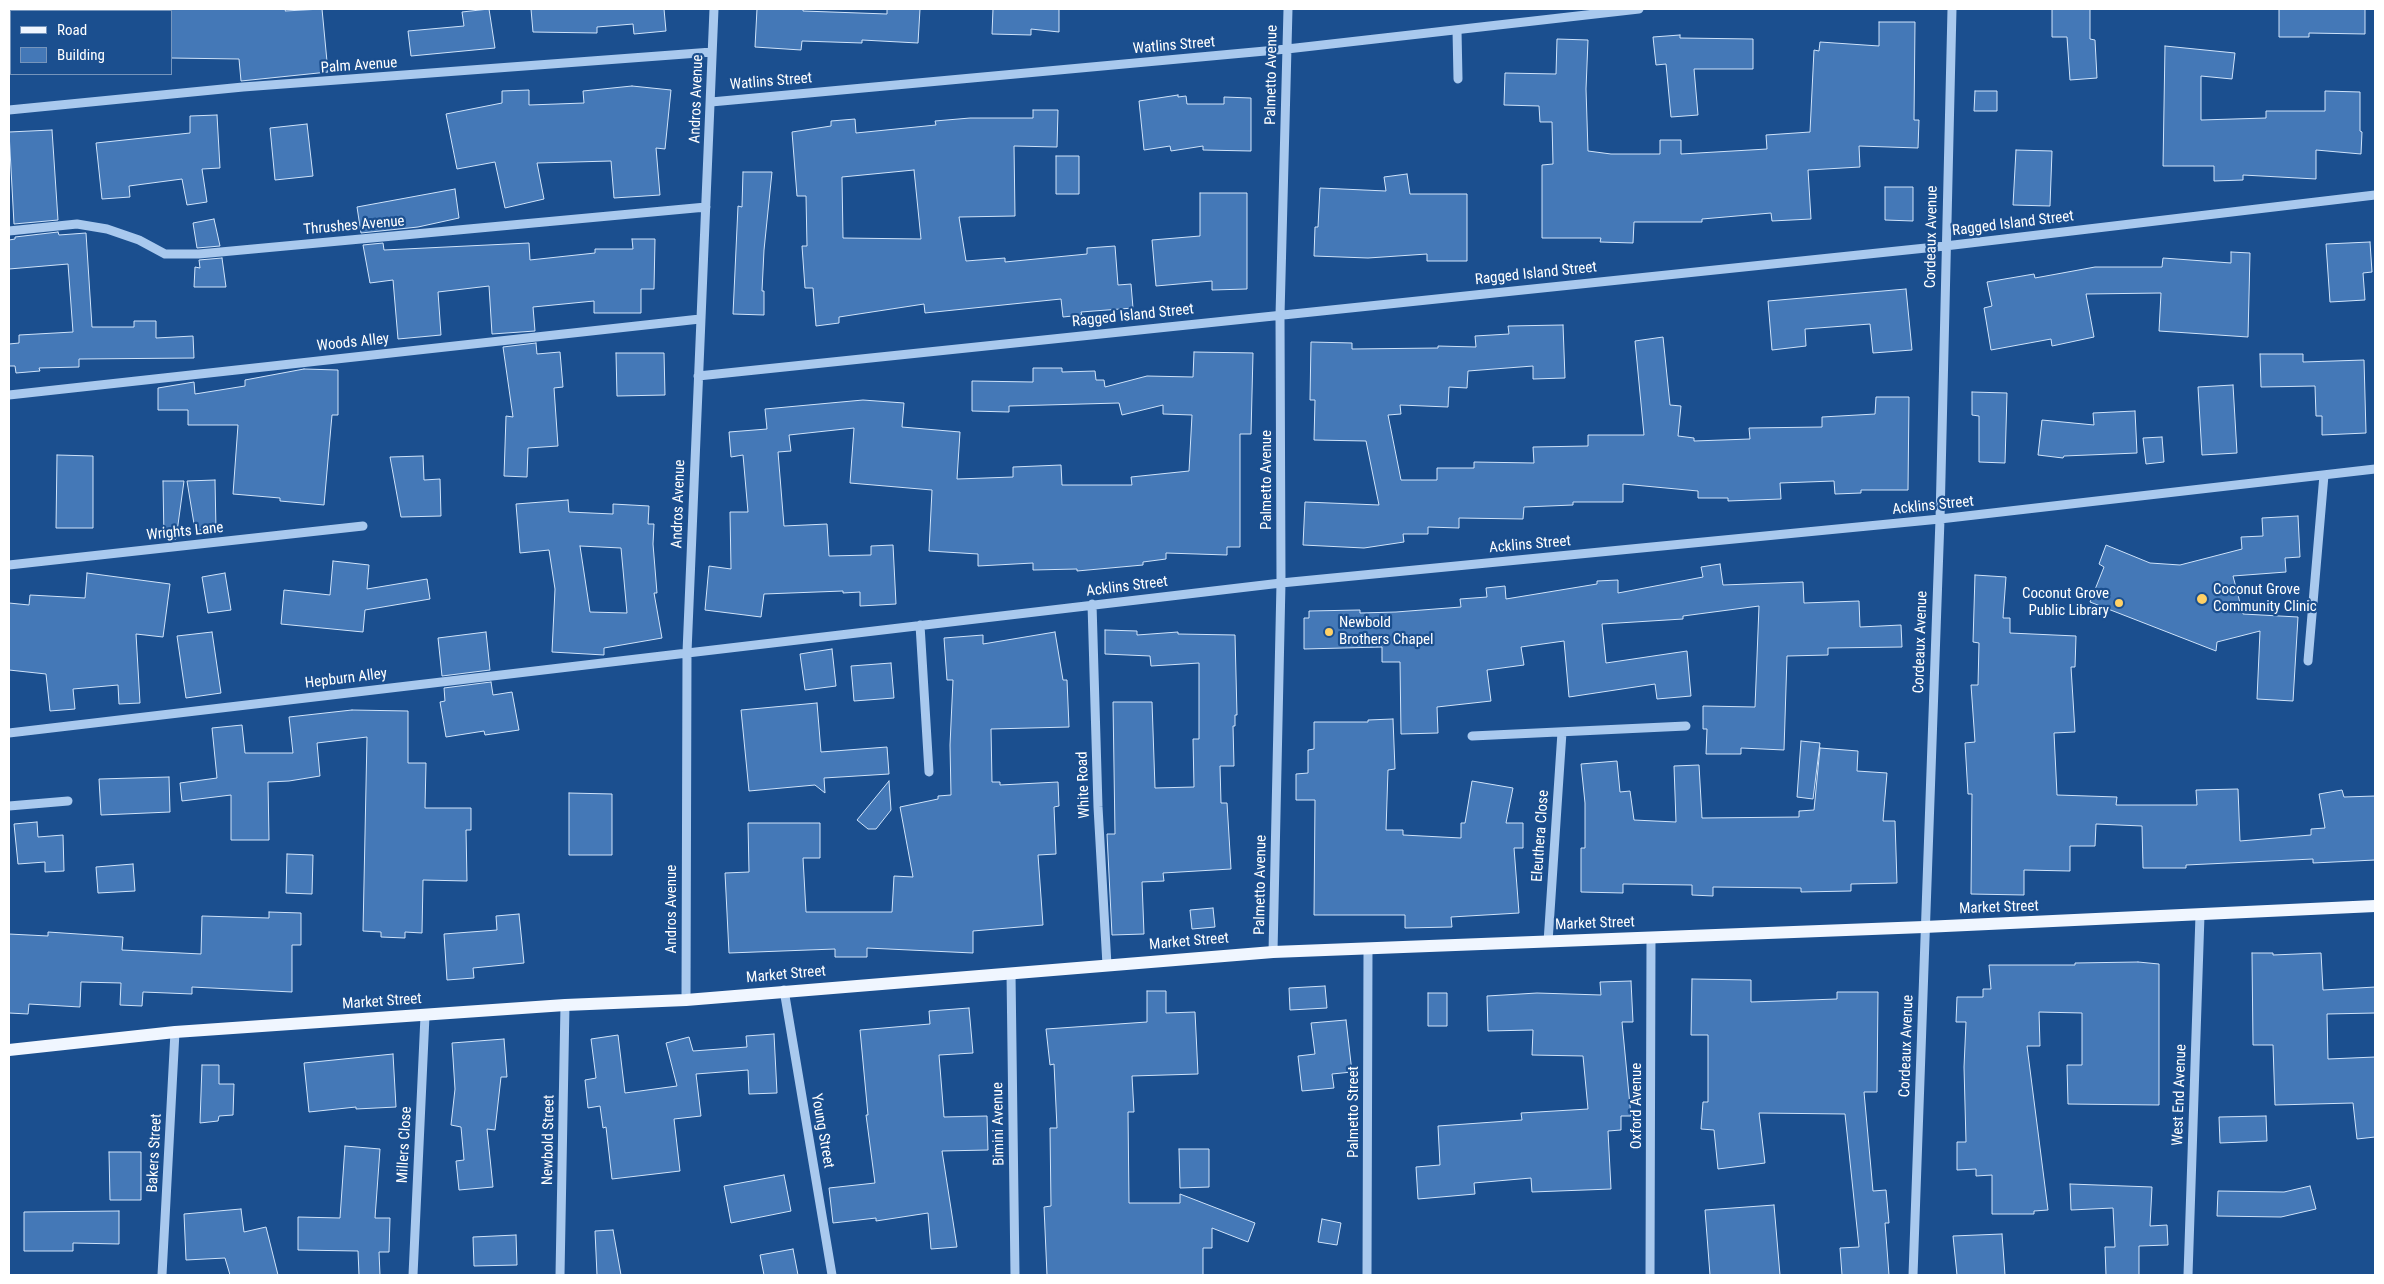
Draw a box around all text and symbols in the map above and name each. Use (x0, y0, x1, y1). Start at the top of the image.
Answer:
legend (10, 10, 172, 75)
text: Road (57, 21, 87, 39)
street label: Palmetto Avenue (1262, 25, 1282, 125)
street label: Watlins Street (1132, 33, 1216, 59)
text: Building (57, 46, 105, 64)
street label: Palm Avenue (320, 54, 398, 78)
street label: Andros Avenue (686, 54, 708, 144)
street label: Watlins Street (729, 69, 813, 95)
street label: Cordeaux Avenue (1922, 186, 1942, 288)
street label: Ragged Island Street (1951, 208, 2075, 240)
street label: Thrushes Avenue (303, 213, 405, 239)
street label: Ragged Island Street (1474, 259, 1598, 289)
street label: Ragged Island Street (1071, 301, 1195, 331)
street label: Woods Alley (316, 330, 390, 356)
street label: Palmetto Avenue (1258, 430, 1276, 530)
street label: Andros Avenue (668, 459, 690, 549)
street label: Acklins Street (1891, 493, 1975, 519)
street label: Wrights Lane (146, 519, 224, 545)
street label: Acklins Street (1488, 532, 1572, 558)
street label: Acklins Street (1085, 573, 1169, 601)
place label: Coconut Grove Community Clinic (2213, 581, 2317, 616)
place label: Coconut Grove Public Library (2022, 585, 2109, 620)
street label: Cordeaux Avenue (1910, 590, 1932, 694)
marker: Coconut Grove Community Clinic (2195, 592, 2209, 606)
marker: Coconut Grove Public Library (2113, 597, 2125, 609)
place label: Newbold Brothers Chapel (1339, 614, 1434, 649)
marker: Newbold Brothers Chapel (1323, 626, 1335, 638)
street label: Hepburn Alley (304, 665, 388, 693)
street label: White Road (1074, 751, 1094, 819)
street label: Eleuthera Close (1529, 789, 1553, 883)
street label: Palmetto Avenue (1251, 835, 1271, 935)
street label: Andros Avenue (663, 865, 681, 953)
street label: Market Street (1959, 898, 2039, 918)
street label: Market Street (1555, 914, 1635, 934)
street label: Market Street (1148, 930, 1230, 954)
street label: Market Street (745, 963, 827, 987)
street label: Market Street (342, 990, 422, 1014)
street label: Cordeaux Avenue (1896, 994, 1918, 1098)
street label: West End Avenue (2169, 1044, 2191, 1146)
street label: Oxford Avenue (1628, 1063, 1646, 1149)
street label: Palmetto Street (1345, 1066, 1363, 1158)
street label: Bimini Avenue (989, 1082, 1009, 1166)
street label: Young Street (807, 1092, 837, 1170)
street label: Newbold Street (539, 1095, 559, 1185)
street label: Millers Close (394, 1106, 416, 1184)
street label: Bakers Street (144, 1113, 166, 1193)

